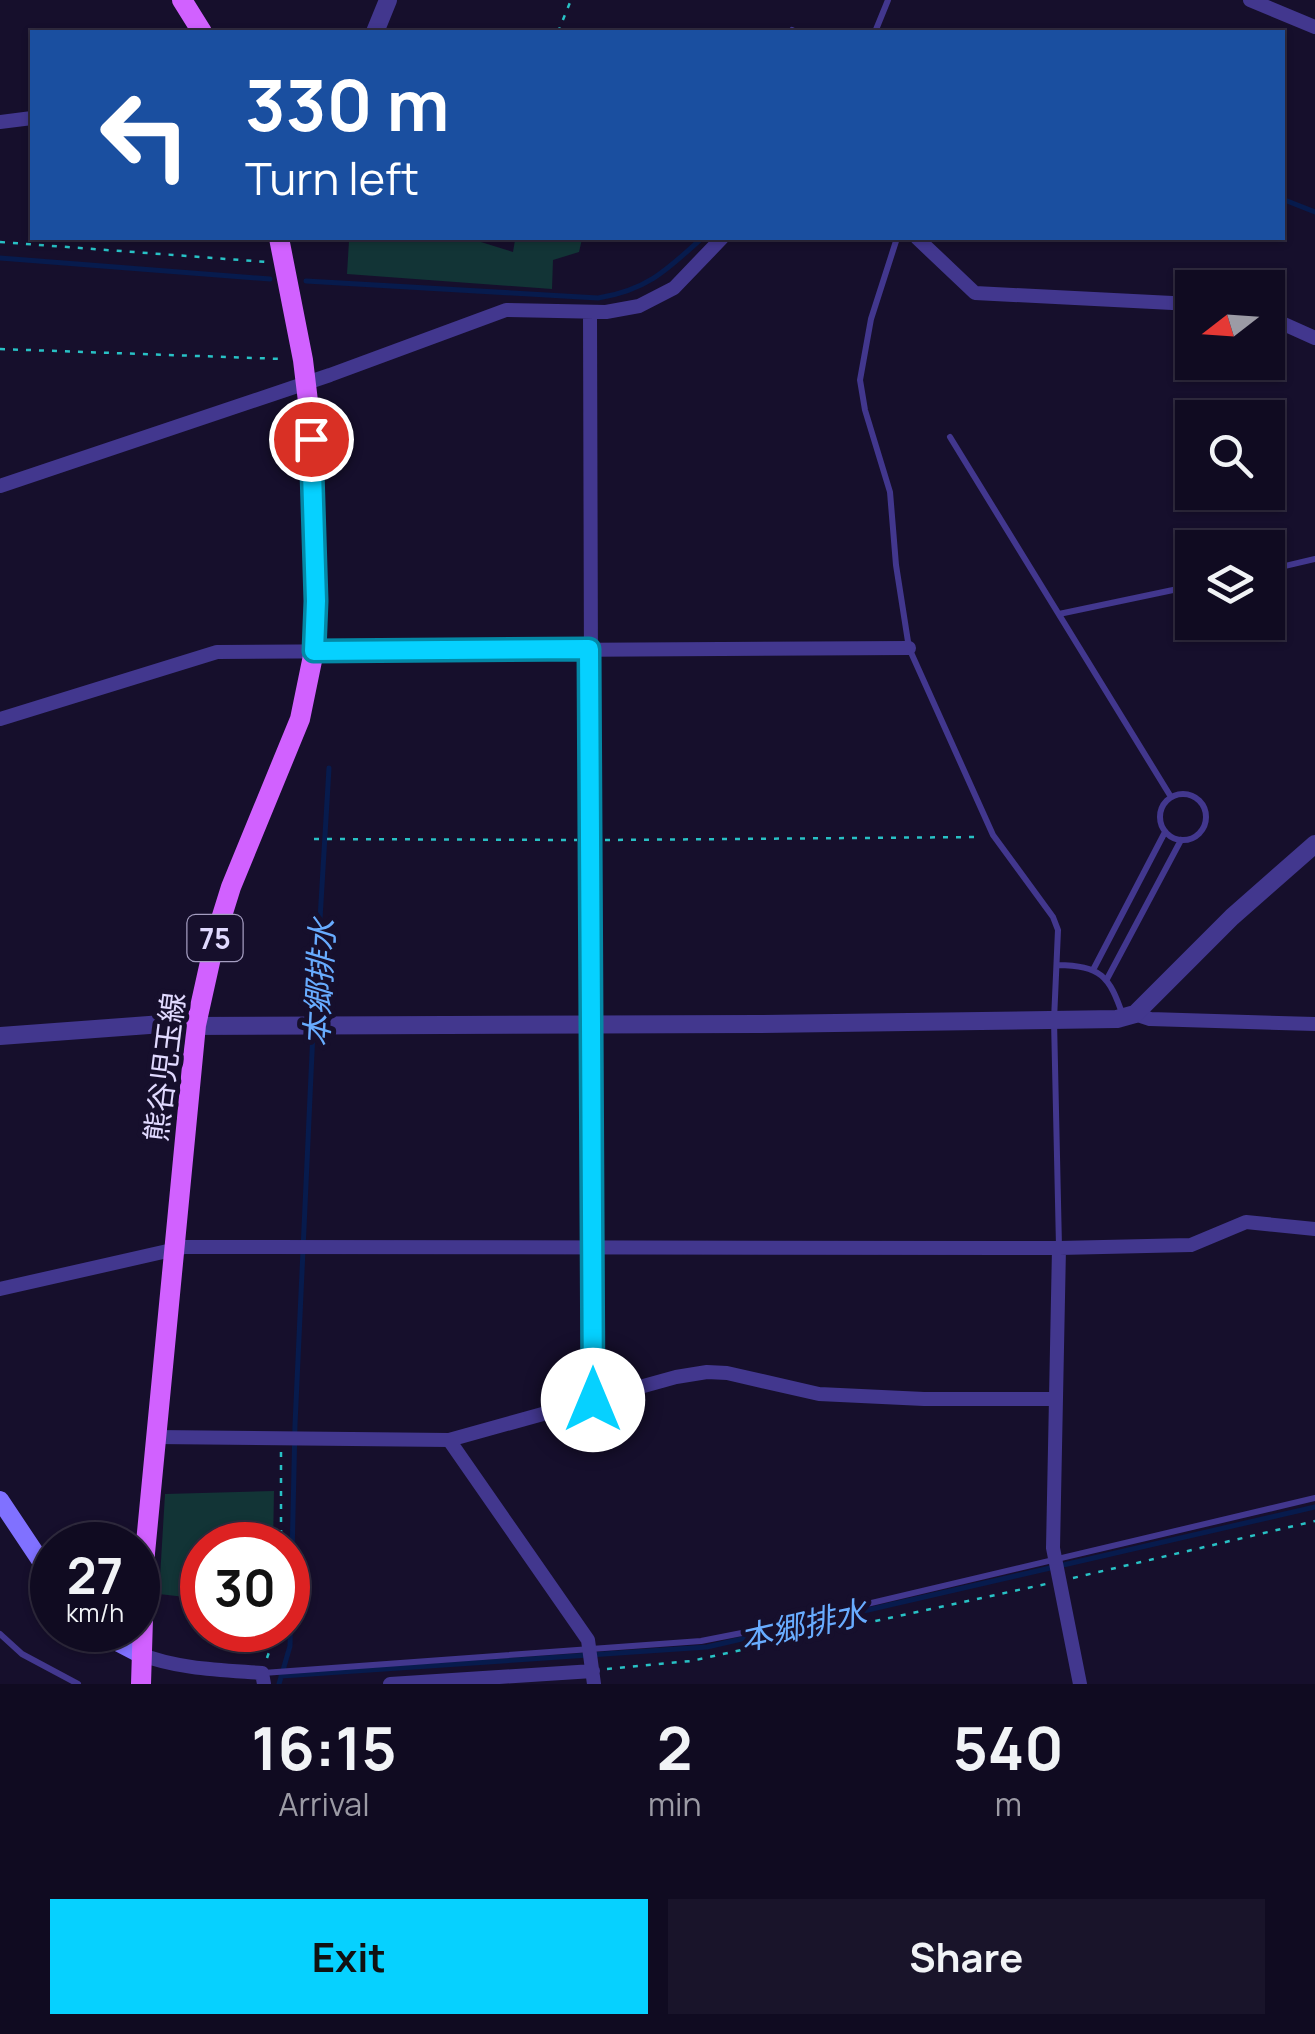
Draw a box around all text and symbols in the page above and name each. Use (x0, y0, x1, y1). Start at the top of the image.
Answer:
text: 330 m (245, 56, 449, 152)
icon: left (80, 70, 210, 200)
text: Turn left (245, 147, 419, 209)
north arrow (1175, 270, 1285, 380)
map controls (1175, 270, 1285, 640)
pin (269, 397, 354, 482)
button: search (1175, 400, 1285, 510)
icon: arrive (284, 412, 339, 467)
button: layers (1175, 530, 1285, 640)
road number: 75 (188, 915, 242, 961)
water label: 本郷排水 (294, 915, 344, 1048)
street label: 熊谷児玉線 (135, 990, 193, 1144)
position arrow (541, 1348, 645, 1452)
speed limit sign: 30 (180, 1522, 310, 1652)
text: 27 (67, 1541, 123, 1609)
water label: 本郷排水 (736, 1588, 873, 1661)
text: km/h (66, 1595, 124, 1630)
text: 16:15 (251, 1706, 397, 1788)
text: 2 (657, 1706, 693, 1788)
text: 540 (953, 1706, 1064, 1788)
text: Arrival (278, 1782, 370, 1826)
text: min (648, 1782, 702, 1826)
text: m (995, 1782, 1022, 1826)
button: Exit (50, 1899, 648, 2014)
button: Share (668, 1899, 1265, 2014)

